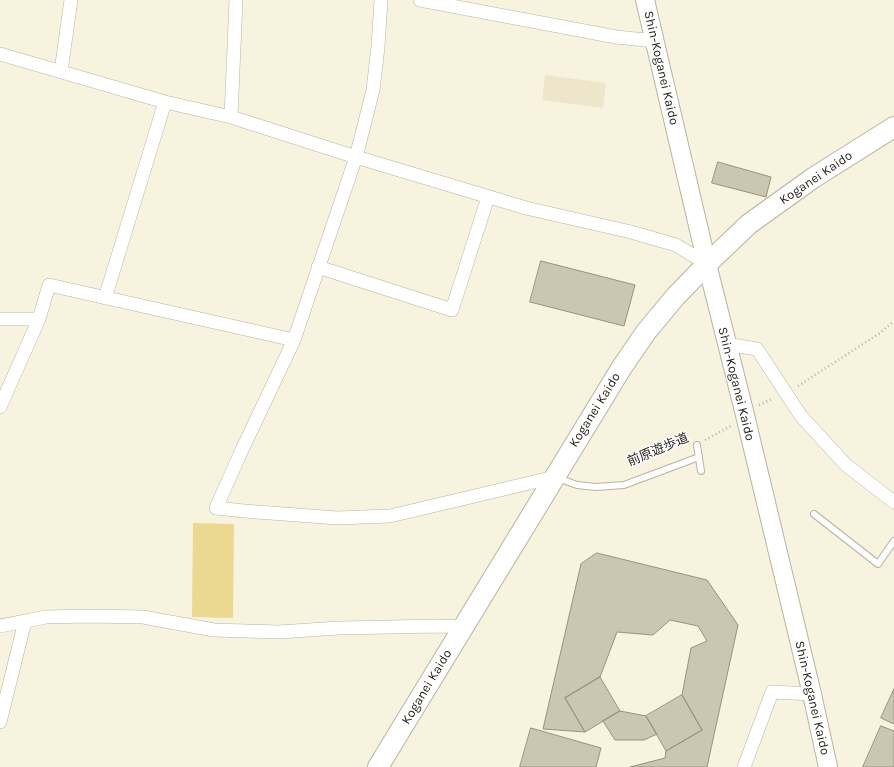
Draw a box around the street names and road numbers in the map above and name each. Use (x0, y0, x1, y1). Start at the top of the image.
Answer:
street label: Shin-Koganei Kaido (640, 9, 682, 127)
street label: Koganei Kaido (777, 148, 855, 208)
street label: Shin-Koganei Kaido (714, 326, 758, 442)
street label: Koganei Kaido (566, 370, 624, 450)
street label: 前原遊歩道 (625, 430, 691, 470)
street label: Shin-Koganei Kaido (791, 639, 833, 757)
street label: Koganei Kaido (398, 647, 456, 727)

